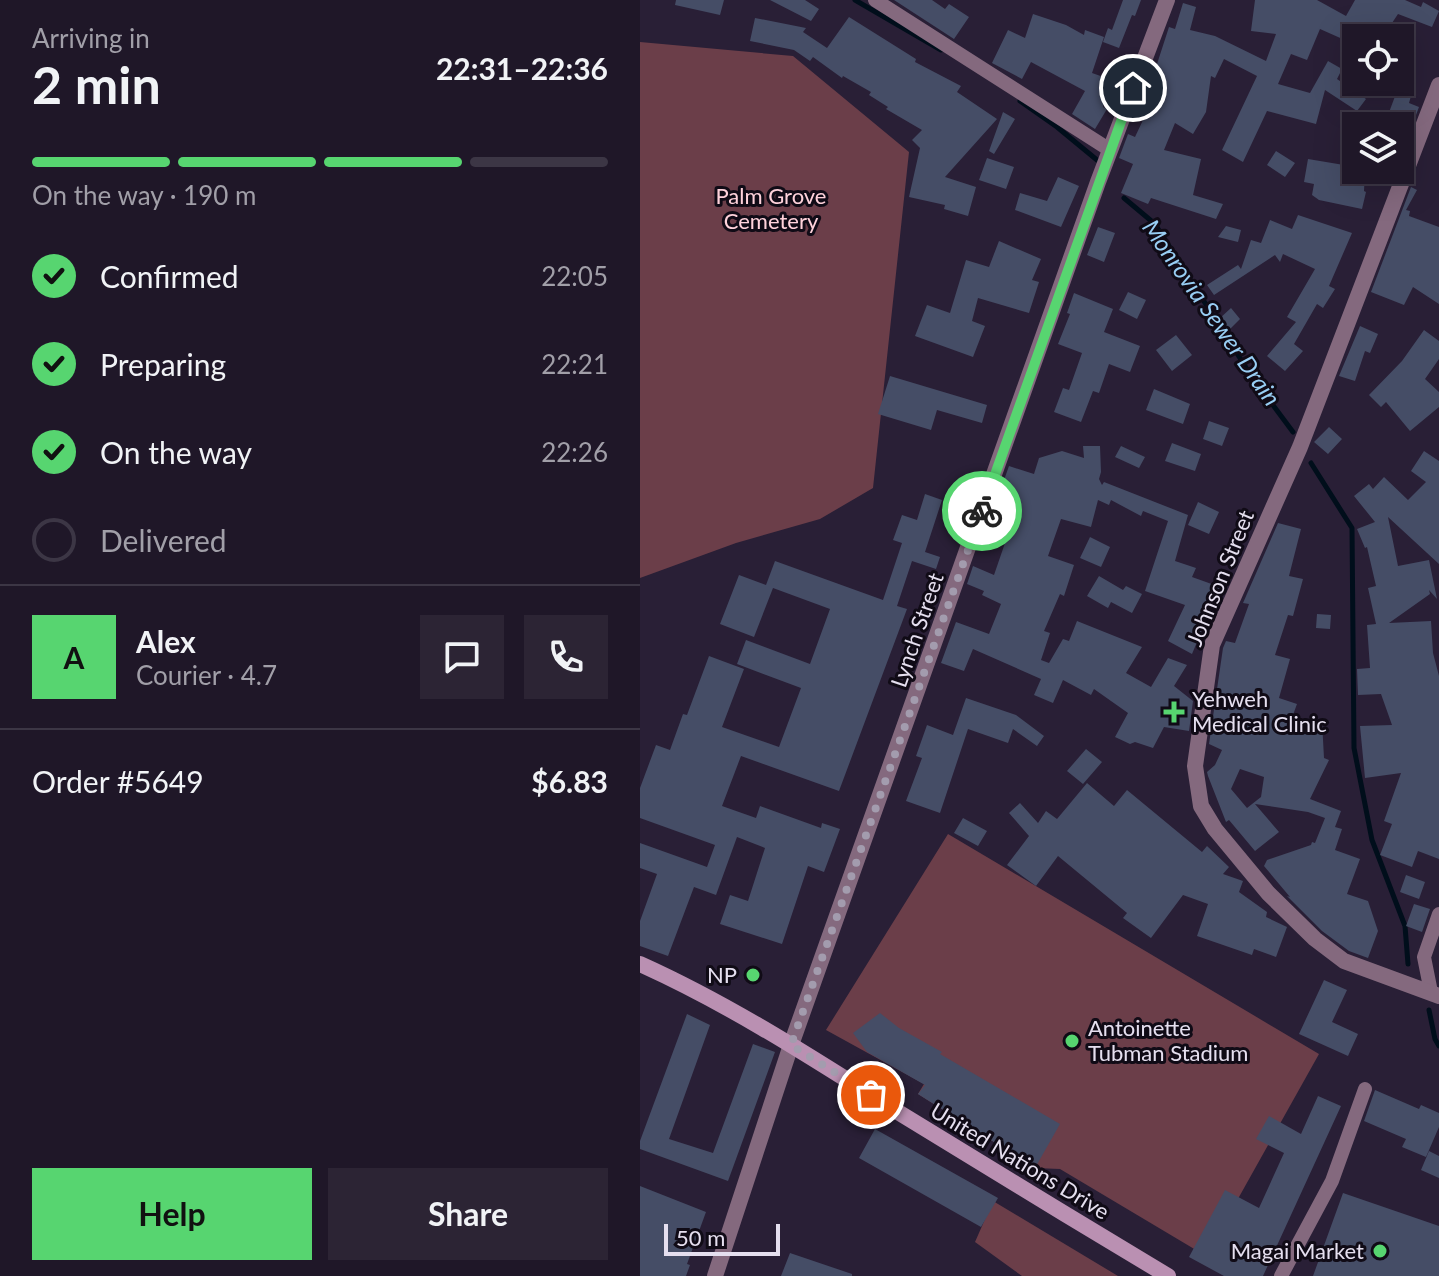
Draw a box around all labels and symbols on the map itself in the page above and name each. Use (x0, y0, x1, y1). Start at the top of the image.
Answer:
pin (1099, 54, 1167, 122)
park label: Palm Grove Cemetery (716, 182, 827, 234)
water label: Monrovia Sewer Drain (1137, 213, 1287, 411)
courier (942, 471, 1022, 551)
street label: Johnson Street (1180, 506, 1259, 650)
street label: Lynch Street (884, 569, 949, 691)
place label: Yehweh Medical Clinic (1192, 685, 1327, 737)
marker: Yehweh Medical Clinic (1163, 701, 1185, 723)
place label: NP (707, 961, 737, 988)
marker: NP (744, 966, 762, 984)
place label: Antoinette Tubman Stadium (1088, 1014, 1248, 1066)
marker: Antoinette Tubman Stadium (1063, 1032, 1081, 1050)
pin (837, 1061, 905, 1129)
street label: United Nations Drive (926, 1096, 1115, 1225)
scale bar (664, 1220, 780, 1256)
place label: Magai Market (1231, 1237, 1364, 1264)
marker: Magai Market (1371, 1242, 1389, 1260)

